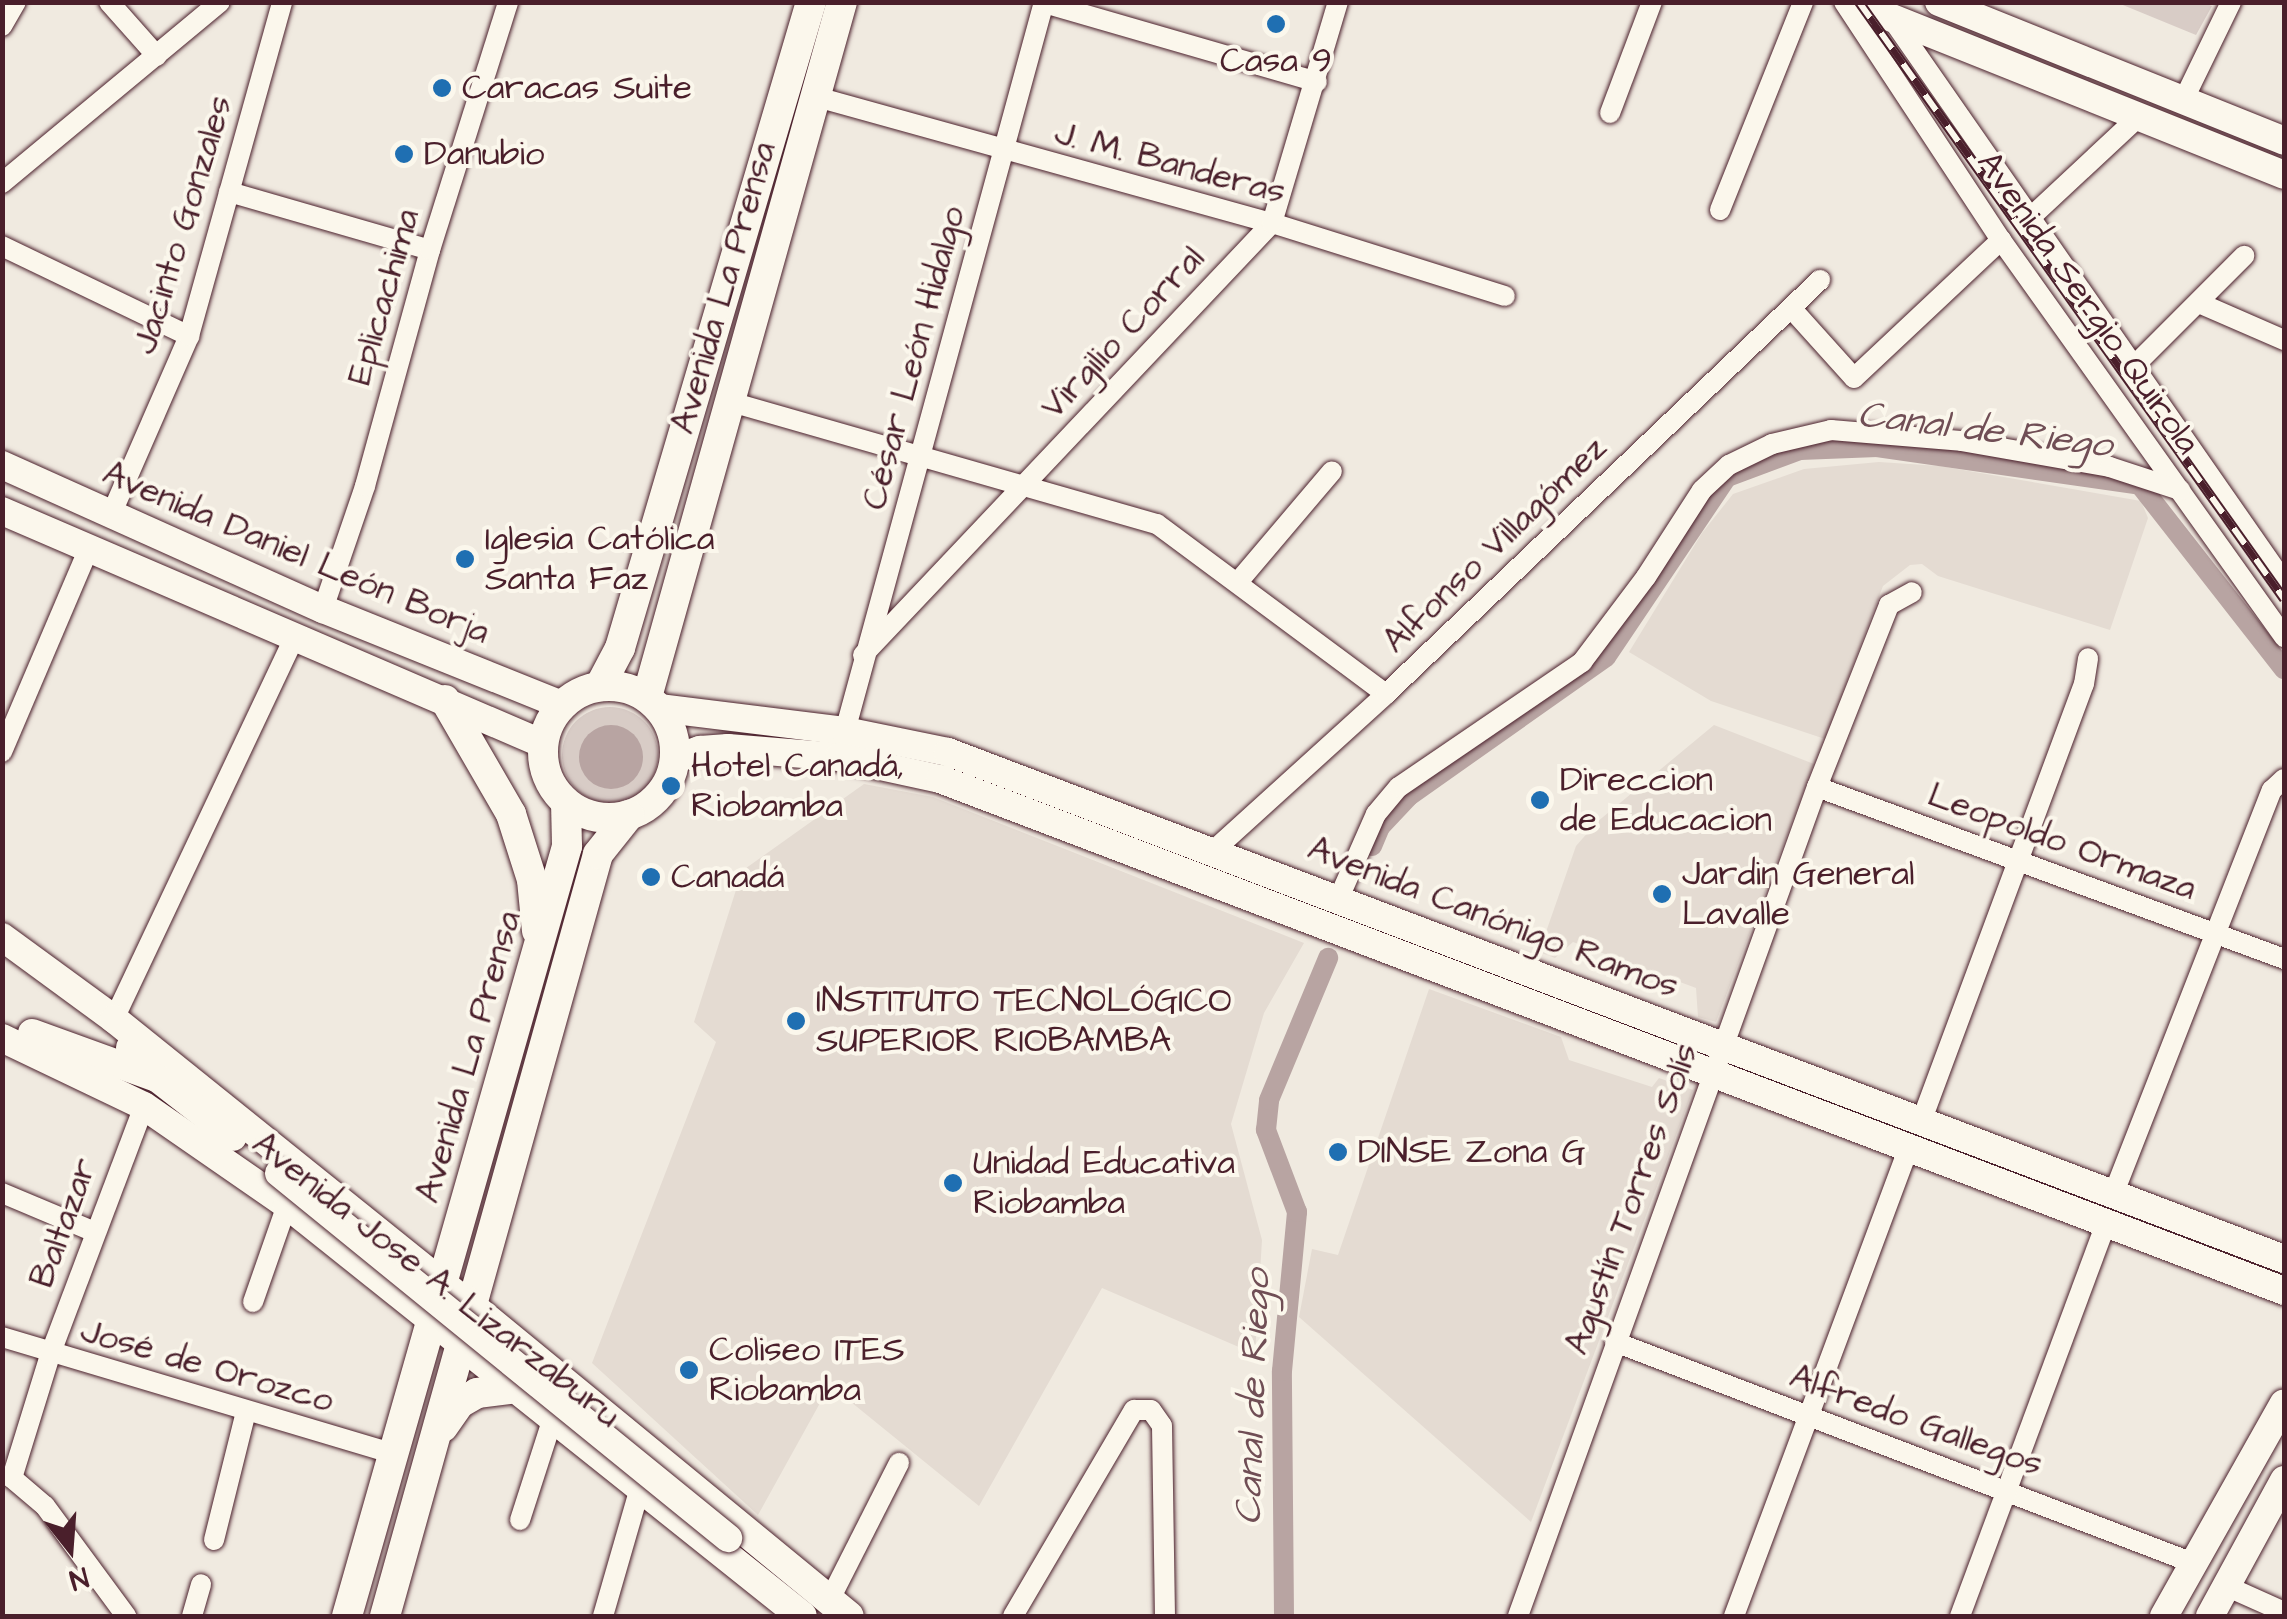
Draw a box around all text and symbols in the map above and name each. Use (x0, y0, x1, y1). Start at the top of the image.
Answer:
marker: Casa 9 (1265, 13, 1287, 35)
place label: Casa 9 (1220, 40, 1332, 82)
place label: Caracas Suite (462, 67, 692, 109)
marker: Caracas Suite (431, 77, 453, 99)
street label: Jacinto Gonzales (124, 91, 242, 359)
street label: J. M. Banderas (1050, 112, 1290, 214)
place label: Danubio (424, 133, 544, 175)
street label: Avenida La Prensa (662, 137, 786, 439)
marker: Danubio (393, 143, 415, 165)
street label: Avenida Sergio Quirola (1968, 143, 2208, 463)
street label: César León Hidalgo (853, 202, 975, 514)
street label: Eplicachima (339, 204, 429, 390)
street label: Virgilio Corral (1032, 238, 1214, 428)
water label: Canal de Riego (1855, 393, 2115, 469)
street label: Alfonso Villagómez (1375, 428, 1615, 662)
street label: Avenida Daniel León Borja (96, 452, 496, 654)
place label: Iglesia Católica Santa Faz (485, 518, 715, 600)
marker: Iglesia Católica Santa Faz (454, 548, 476, 570)
place label: Hotel Canadá, Riobamba (691, 745, 904, 827)
place label: Direccion de Educacion (1560, 759, 1772, 841)
street label: Leopoldo Ormaza (1922, 774, 2202, 910)
marker: Hotel Canadá, Riobamba (660, 775, 682, 797)
marker: Direccion de Educacion (1529, 789, 1551, 811)
street label: Avenida Canónigo Ramos (1302, 828, 1684, 1008)
place label: Jardin General Lavalle (1682, 853, 1915, 935)
place label: Canadá (671, 856, 785, 898)
marker: Canadá (640, 866, 662, 888)
marker: Jardin General Lavalle (1651, 883, 1673, 905)
street label: Avenida La Prensa (407, 906, 531, 1208)
place label: INSTITUTO TECNOLÓGICO SUPERIOR RIOBAMBA (816, 980, 1232, 1062)
marker: INSTITUTO TECNOLÓGICO SUPERIOR RIOBAMBA (785, 1010, 807, 1032)
street label: Agustín Torres Solís (1556, 1038, 1708, 1360)
street label: Avenida Jose A. Lizarzaburu (243, 1123, 629, 1437)
place label: DINSE Zona G (1358, 1131, 1586, 1173)
marker: DINSE Zona G (1327, 1141, 1349, 1163)
place label: Unidad Educativa Riobamba (973, 1142, 1235, 1224)
street label: Baltazar (21, 1153, 107, 1293)
marker: Unidad Educativa Riobamba (942, 1172, 964, 1194)
water label: Canal de Riego (1227, 1269, 1281, 1525)
street label: José de Orozco (76, 1310, 338, 1422)
place label: Coliseo ITES Riobamba (709, 1329, 905, 1411)
street label: Alfredo Gallegos (1784, 1356, 2048, 1486)
marker: Coliseo ITES Riobamba (678, 1359, 700, 1381)
north arrow (20, 1499, 120, 1599)
text: N (65, 1557, 93, 1599)

